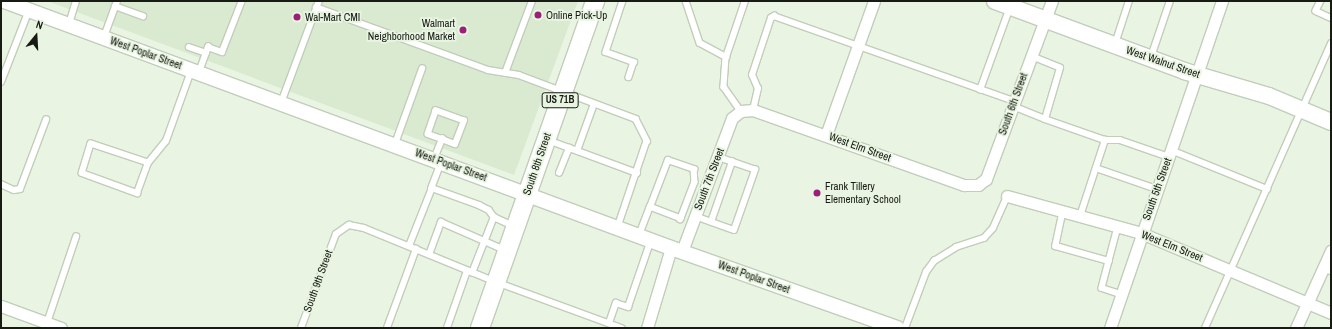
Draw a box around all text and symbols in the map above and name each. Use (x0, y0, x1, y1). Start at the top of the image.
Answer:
place label: Online Pick-Up (546, 8, 607, 22)
place label: Wal-Mart CMI (305, 10, 360, 24)
marker: Online Pick-Up (533, 10, 543, 20)
marker: Wal-Mart CMI (292, 12, 302, 22)
north arrow (16, 16, 56, 56)
text: N (34, 17, 45, 32)
place label: Walmart Neighborhood Market (368, 17, 455, 43)
marker: Walmart Neighborhood Market (458, 25, 468, 35)
street label: West Poplar Street (108, 34, 184, 72)
street label: West Walnut Street (1124, 43, 1202, 81)
street label: South 6th Street (996, 71, 1030, 137)
road number: US 71B (541, 92, 579, 108)
street label: West Elm Street (827, 130, 893, 164)
street label: South 8th Street (520, 131, 554, 197)
street label: West Poplar Street (413, 146, 489, 184)
street label: South 7th Street (691, 146, 727, 212)
street label: South 5th Street (1140, 156, 1174, 222)
place label: Frank Tillery Elementary School (825, 180, 901, 206)
marker: Frank Tillery Elementary School (812, 188, 822, 198)
street label: West Elm Street (1139, 228, 1205, 264)
street label: South 9th Street (301, 248, 335, 314)
street label: West Poplar Street (716, 258, 792, 296)

